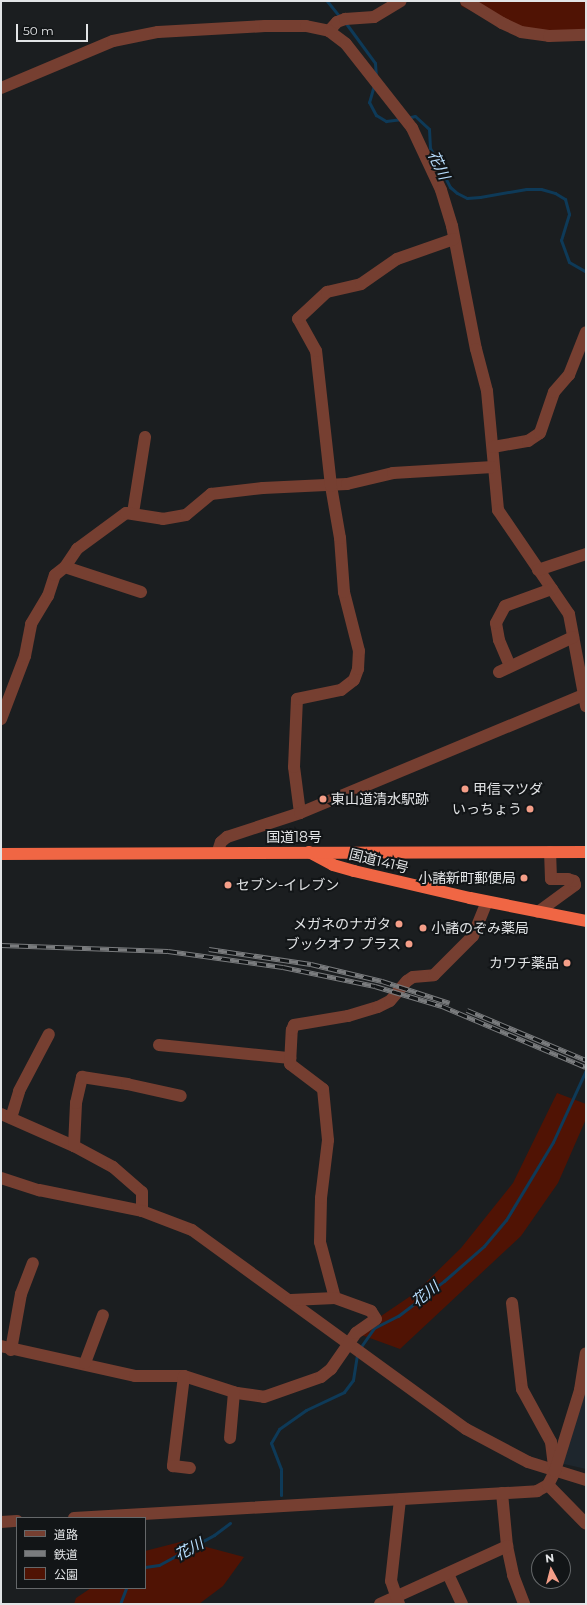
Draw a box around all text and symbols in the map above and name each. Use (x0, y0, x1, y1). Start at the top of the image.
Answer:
scale bar (18, 16, 90, 42)
text: 50 m (23, 23, 54, 38)
water label: 花川 (425, 148, 453, 182)
place label: 甲信マツダ (473, 781, 543, 797)
marker: 甲信マツダ (460, 784, 470, 794)
place label: 東山道清水駅跡 (331, 791, 429, 807)
marker: 東山道清水駅跡 (318, 794, 328, 804)
place label: いっちょう (452, 801, 522, 817)
marker: いっちょう (525, 804, 535, 814)
street label: 国道18号 (266, 829, 322, 845)
street label: 国道141号 (347, 845, 411, 877)
place label: 小諸新町郵便局 (418, 870, 516, 886)
marker: 小諸新町郵便局 (519, 873, 529, 883)
place label: セブン-イレブン (236, 877, 339, 893)
marker: セブン-イレブン (223, 880, 233, 890)
place label: メガネのナガタ (293, 916, 391, 932)
marker: メガネのナガタ (394, 919, 404, 929)
place label: 小諸のぞみ薬局 (431, 920, 529, 936)
marker: 小諸のぞみ薬局 (418, 923, 428, 933)
place label: ブックオフ プラス (285, 936, 401, 952)
marker: ブックオフ プラス (404, 939, 414, 949)
place label: カワチ薬品 (489, 955, 559, 971)
marker: カワチ薬品 (562, 958, 572, 968)
water label: 花川 (408, 1278, 442, 1310)
legend (16, 1517, 146, 1589)
text: 道路 (54, 1527, 78, 1542)
water label: 花川 (172, 1534, 206, 1564)
text: 鉄道 (54, 1547, 78, 1562)
north arrow (531, 1549, 571, 1589)
text: N (544, 1551, 555, 1566)
text: 公園 (54, 1567, 78, 1582)

